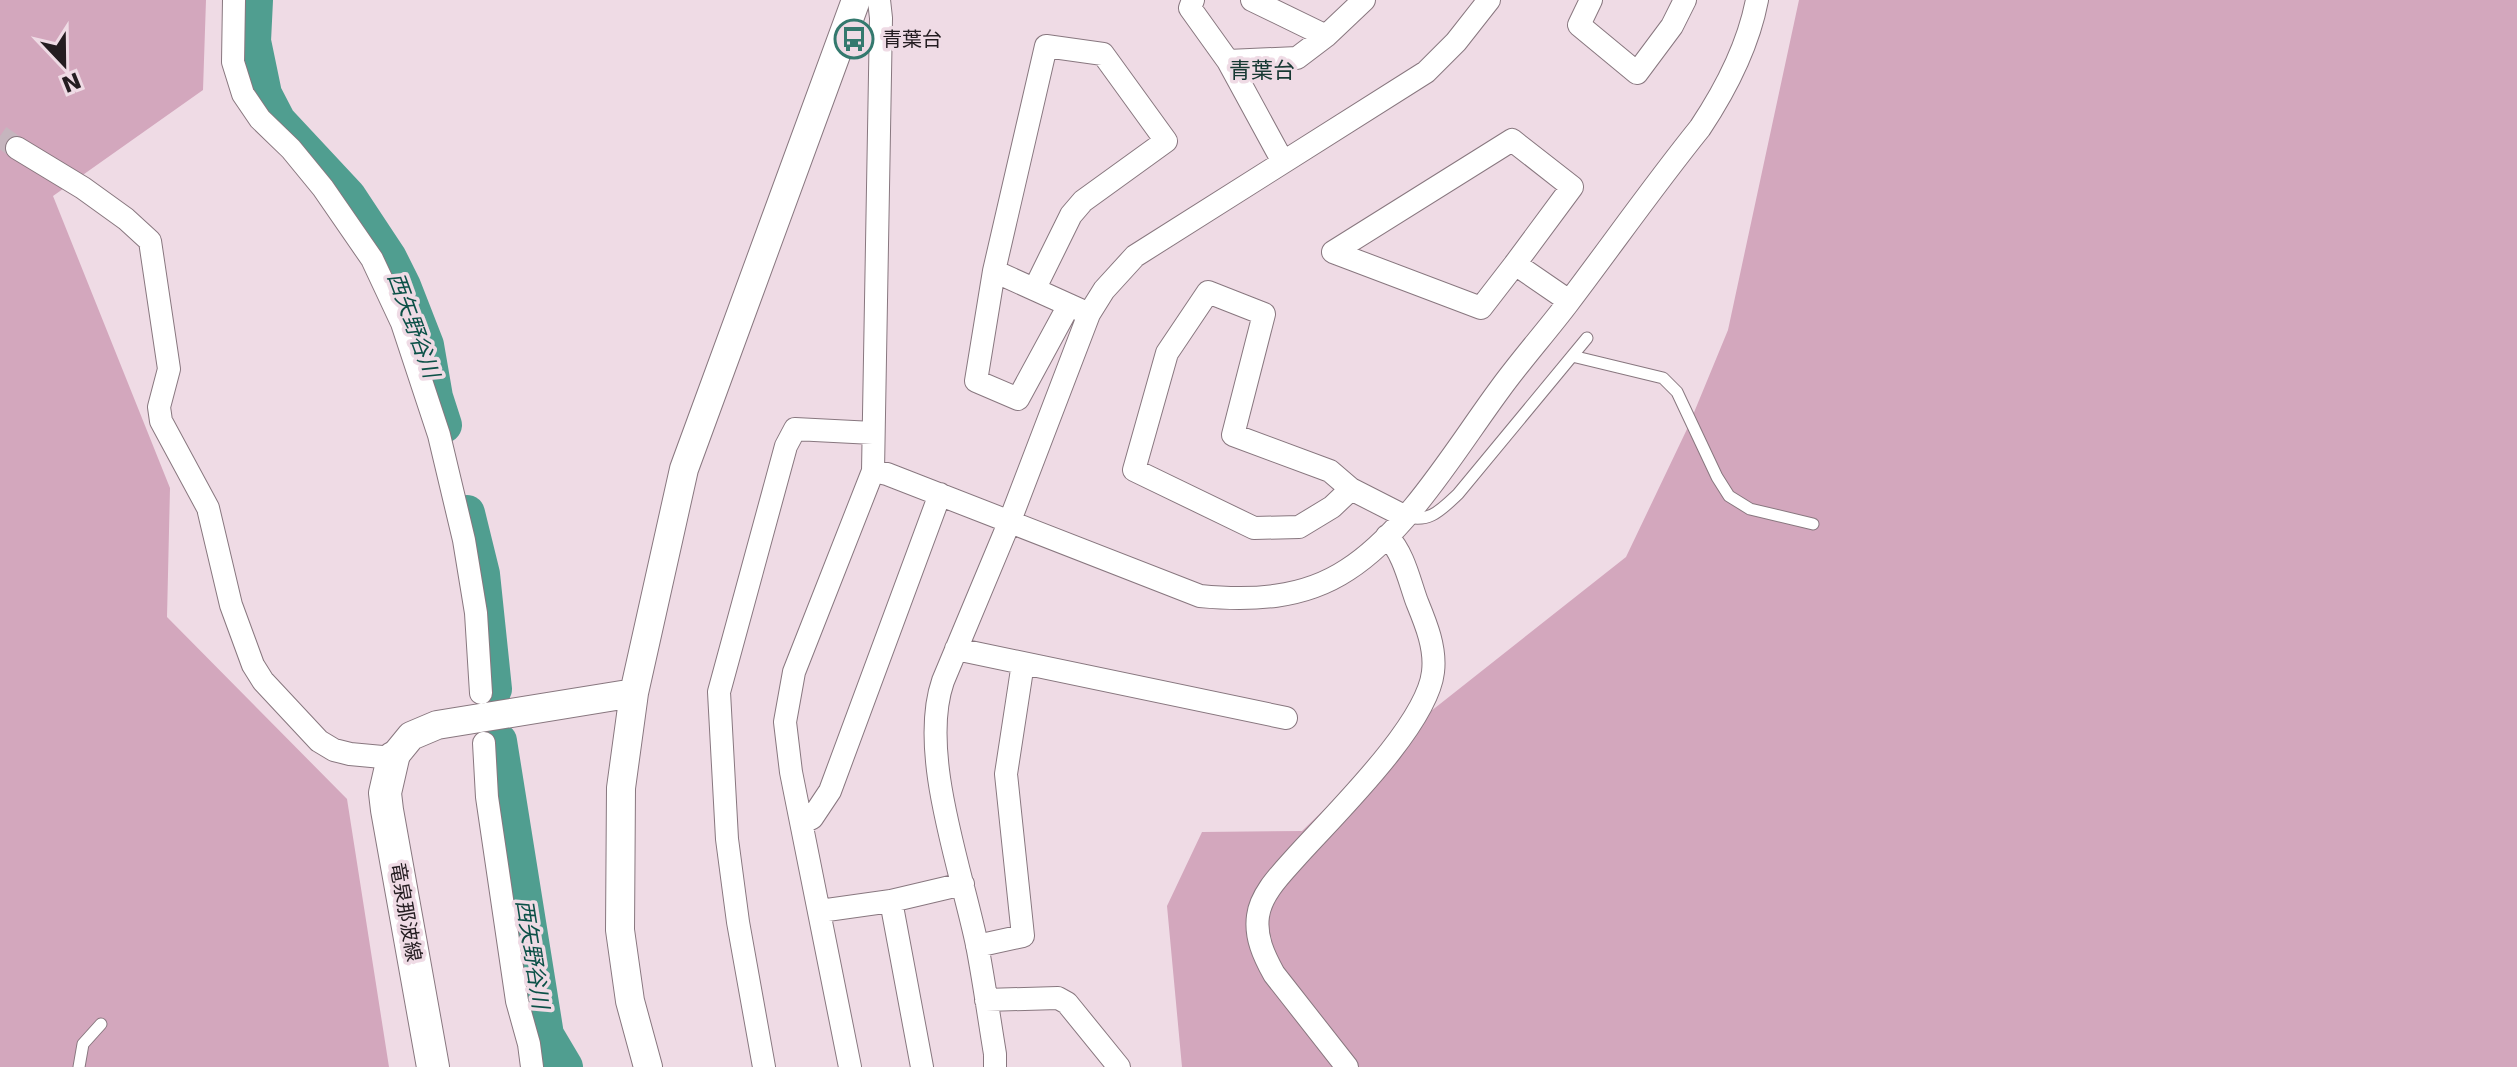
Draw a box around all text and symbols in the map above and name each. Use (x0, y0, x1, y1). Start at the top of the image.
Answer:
bus stop icon: 青葉台 (833, 18, 875, 60)
north arrow (24, 24, 104, 104)
place label: 青葉台 (882, 27, 942, 51)
district label: 青葉台 (1229, 58, 1295, 83)
text: N (58, 67, 85, 97)
water label: 西矢野谷川 (383, 269, 445, 383)
street label: 竜泉那波線 (385, 861, 427, 963)
water label: 西矢野谷川 (512, 898, 554, 1012)

